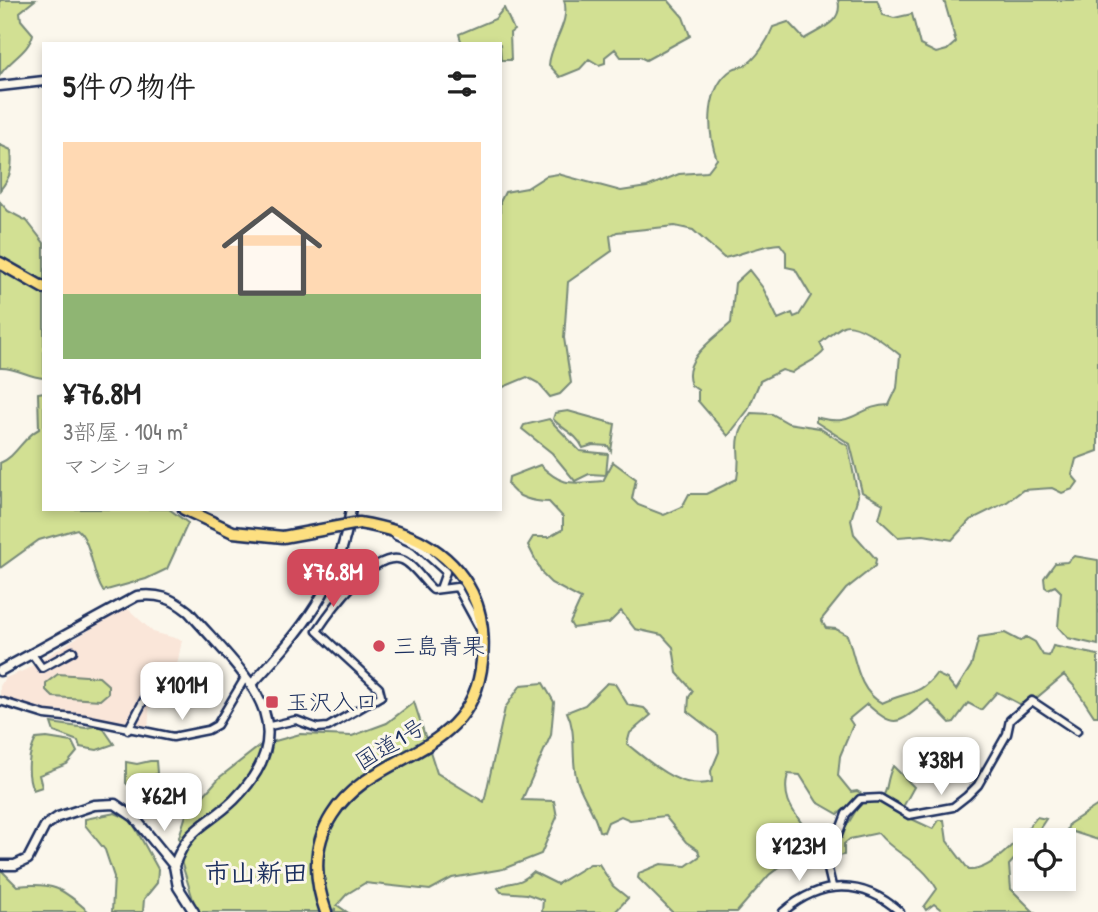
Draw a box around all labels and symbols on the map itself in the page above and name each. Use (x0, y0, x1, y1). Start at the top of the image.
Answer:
pin: ¥76.8M (276, 550, 390, 609)
place label: 三島青果 (393, 630, 485, 661)
marker: 三島青果 (371, 638, 387, 654)
pin: ¥101M (133, 662, 231, 722)
place label: 玉沢入口 (286, 686, 378, 717)
marker: 玉沢入口 (264, 694, 280, 710)
street label: 国道1号 (349, 710, 431, 777)
pin: ¥38M (900, 738, 982, 797)
pin: ¥62M (123, 774, 205, 833)
pin: ¥123M (750, 824, 848, 883)
district label: 市山新田 (204, 855, 308, 890)

